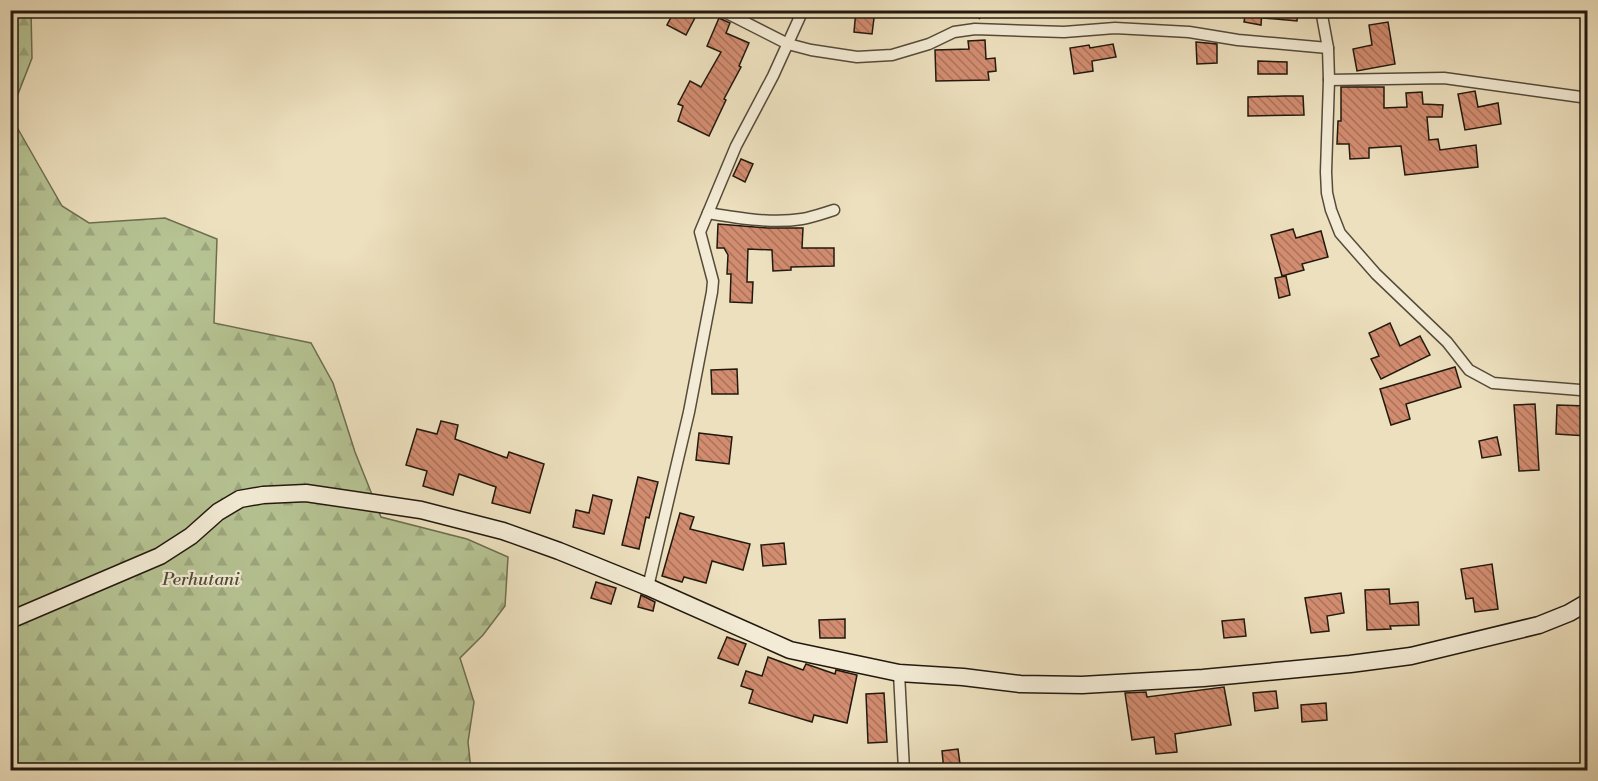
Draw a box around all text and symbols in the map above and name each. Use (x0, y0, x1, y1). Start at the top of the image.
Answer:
park label: Perhutani (161, 568, 240, 591)

